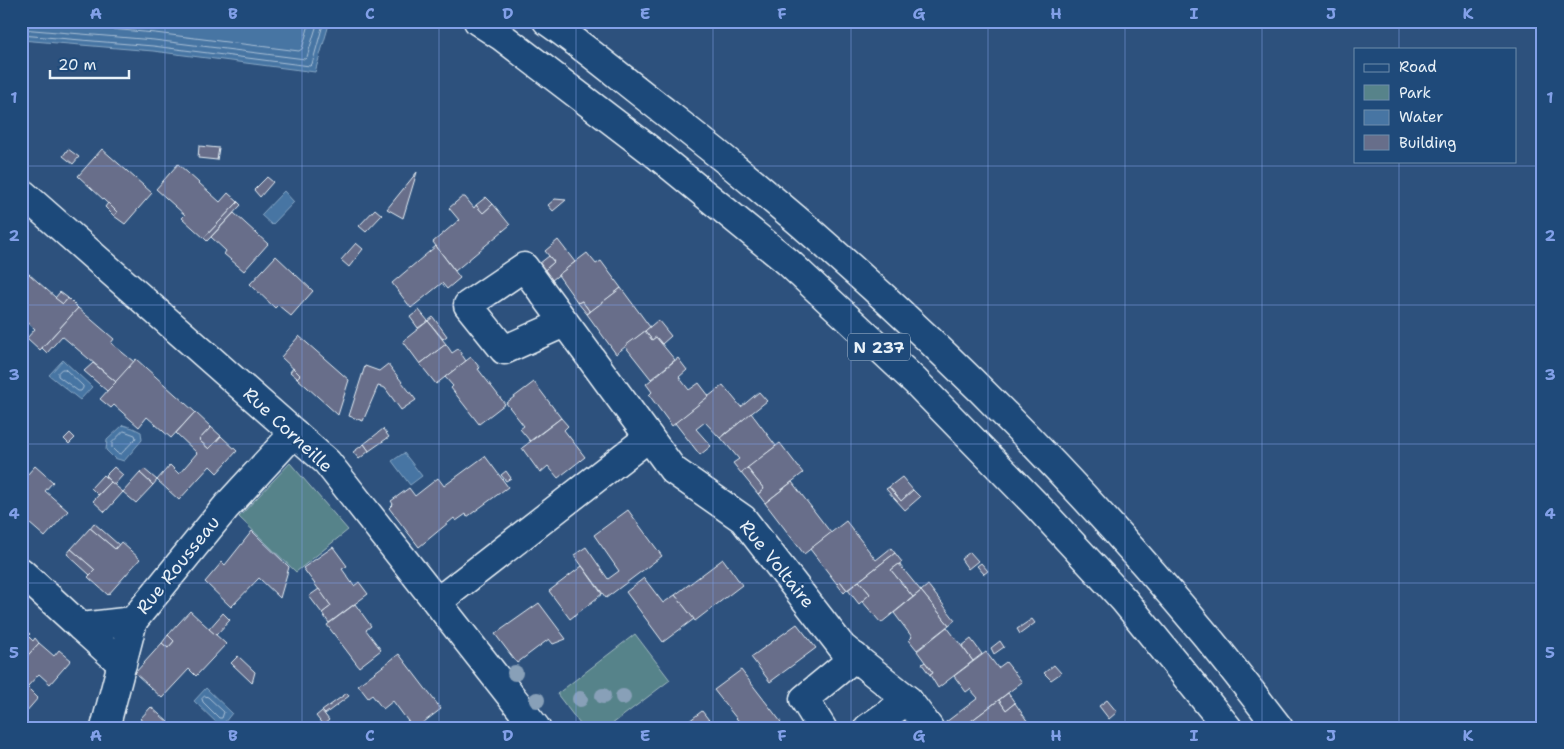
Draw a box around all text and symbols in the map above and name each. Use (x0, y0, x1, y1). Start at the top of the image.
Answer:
text: A (90, 3, 102, 24)
text: B (228, 3, 238, 24)
text: C (365, 3, 375, 24)
text: D (502, 3, 514, 24)
text: E (640, 3, 650, 24)
text: F (777, 3, 787, 24)
text: G (913, 3, 926, 24)
text: H (1050, 3, 1062, 24)
text: I (1190, 3, 1199, 24)
text: J (1326, 3, 1336, 24)
text: K (1463, 3, 1474, 24)
scale bar (50, 48, 129, 80)
legend (1354, 48, 1516, 162)
text: 20 m (58, 55, 97, 75)
text: Road (1399, 57, 1437, 77)
text: Park (1399, 83, 1431, 103)
text: 1 (10, 87, 18, 108)
text: 1 (1546, 87, 1554, 108)
text: Water (1399, 107, 1443, 127)
text: Building (1399, 133, 1456, 153)
text: 2 (8, 225, 20, 246)
text: 2 (1544, 225, 1556, 246)
road number: N 237 (848, 334, 910, 361)
text: 3 (8, 364, 20, 385)
text: 3 (1544, 364, 1556, 385)
street label: Rue Corneille (238, 382, 338, 478)
text: 4 (8, 503, 20, 524)
text: 4 (1544, 503, 1556, 524)
street label: Rue Rousseau (131, 511, 225, 619)
street label: Rue Voltaire (734, 515, 820, 613)
text: 5 (9, 642, 19, 663)
text: 5 (1545, 642, 1555, 663)
text: A (90, 725, 102, 746)
text: B (228, 725, 238, 746)
text: C (365, 725, 375, 746)
text: D (502, 725, 514, 746)
text: E (640, 725, 650, 746)
text: F (777, 725, 787, 746)
text: G (913, 725, 926, 746)
text: H (1050, 725, 1062, 746)
text: I (1190, 725, 1199, 746)
text: J (1326, 725, 1336, 746)
text: K (1463, 725, 1474, 746)

